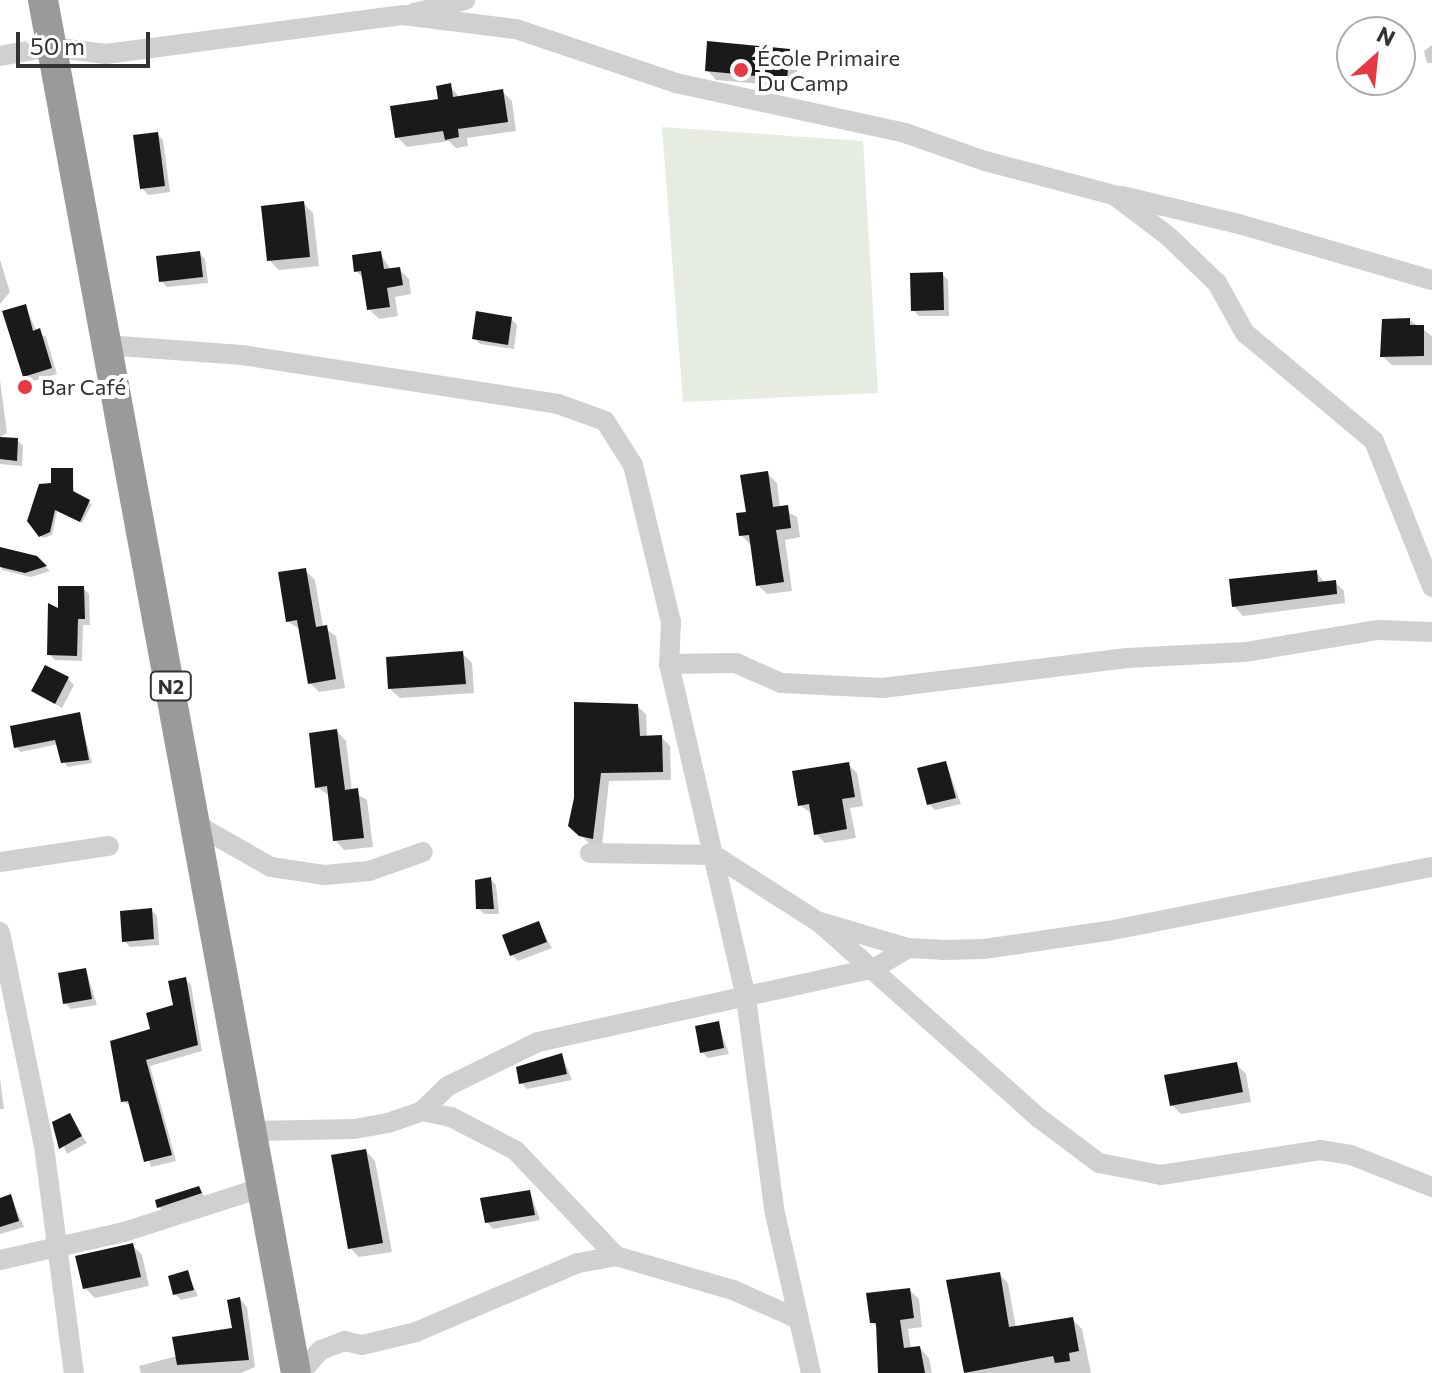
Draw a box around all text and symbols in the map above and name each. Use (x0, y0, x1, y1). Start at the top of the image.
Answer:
scale bar (20, 16, 154, 66)
north arrow (1336, 16, 1416, 96)
text: N (1373, 20, 1400, 52)
text: 50 m (30, 31, 85, 60)
place label: École Primaire Du Camp (757, 44, 900, 96)
marker: École Primaire Du Camp (732, 61, 750, 79)
place label: Bar Café (41, 374, 126, 400)
marker: Bar Café (16, 378, 34, 396)
road number: N2 (149, 670, 193, 702)

